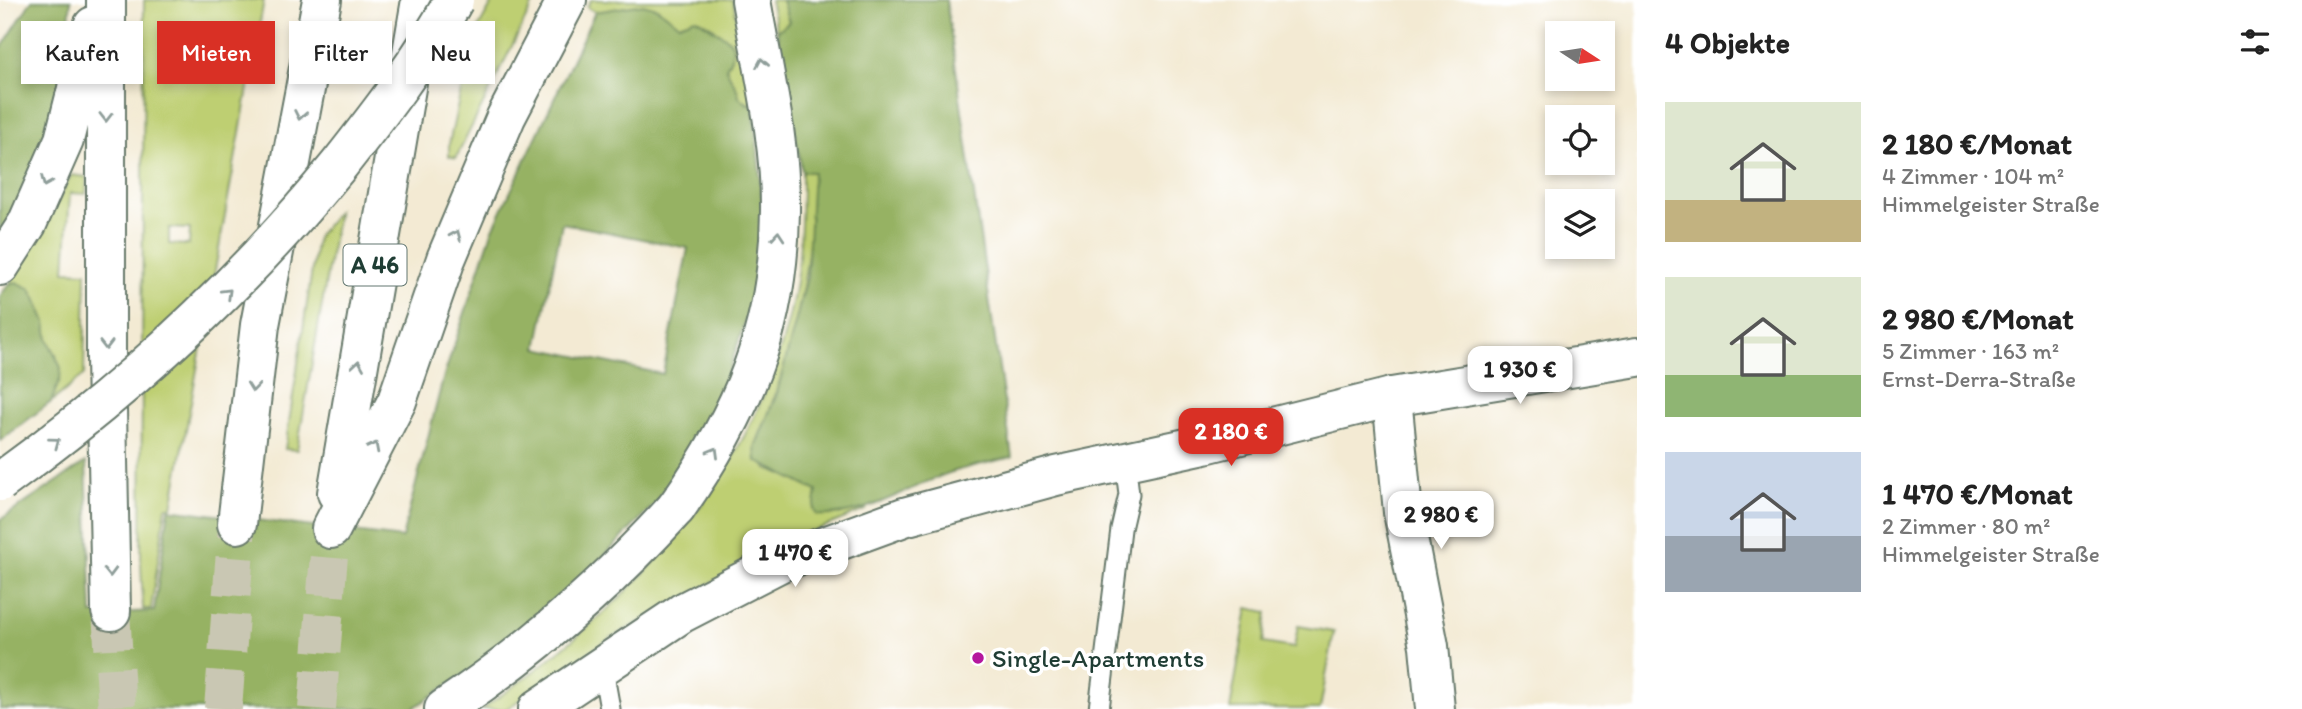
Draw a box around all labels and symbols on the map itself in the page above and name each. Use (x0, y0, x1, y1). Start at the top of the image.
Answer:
north arrow (1545, 21, 1615, 91)
one-way arrow (755, 57, 770, 69)
one-way arrow (293, 109, 308, 121)
one-way arrow (98, 112, 114, 123)
one-way arrow (40, 175, 54, 187)
one-way arrow (448, 230, 462, 242)
one-way arrow (770, 230, 785, 241)
road number: A 46 (344, 244, 406, 286)
one-way arrow (218, 288, 231, 301)
one-way arrow (98, 340, 114, 350)
pin: 1 930 € (1455, 346, 1585, 406)
one-way arrow (350, 359, 365, 371)
one-way arrow (246, 382, 261, 393)
pin: 2 180 € (1166, 408, 1296, 468)
one-way arrow (47, 438, 60, 450)
one-way arrow (365, 442, 379, 454)
one-way arrow (706, 447, 719, 459)
pin: 2 980 € (1376, 491, 1506, 551)
pin: 1 470 € (730, 530, 860, 589)
one-way arrow (103, 567, 118, 578)
place label: Single-Apartments (992, 642, 1204, 674)
marker: Single-Apartments (970, 650, 986, 666)

